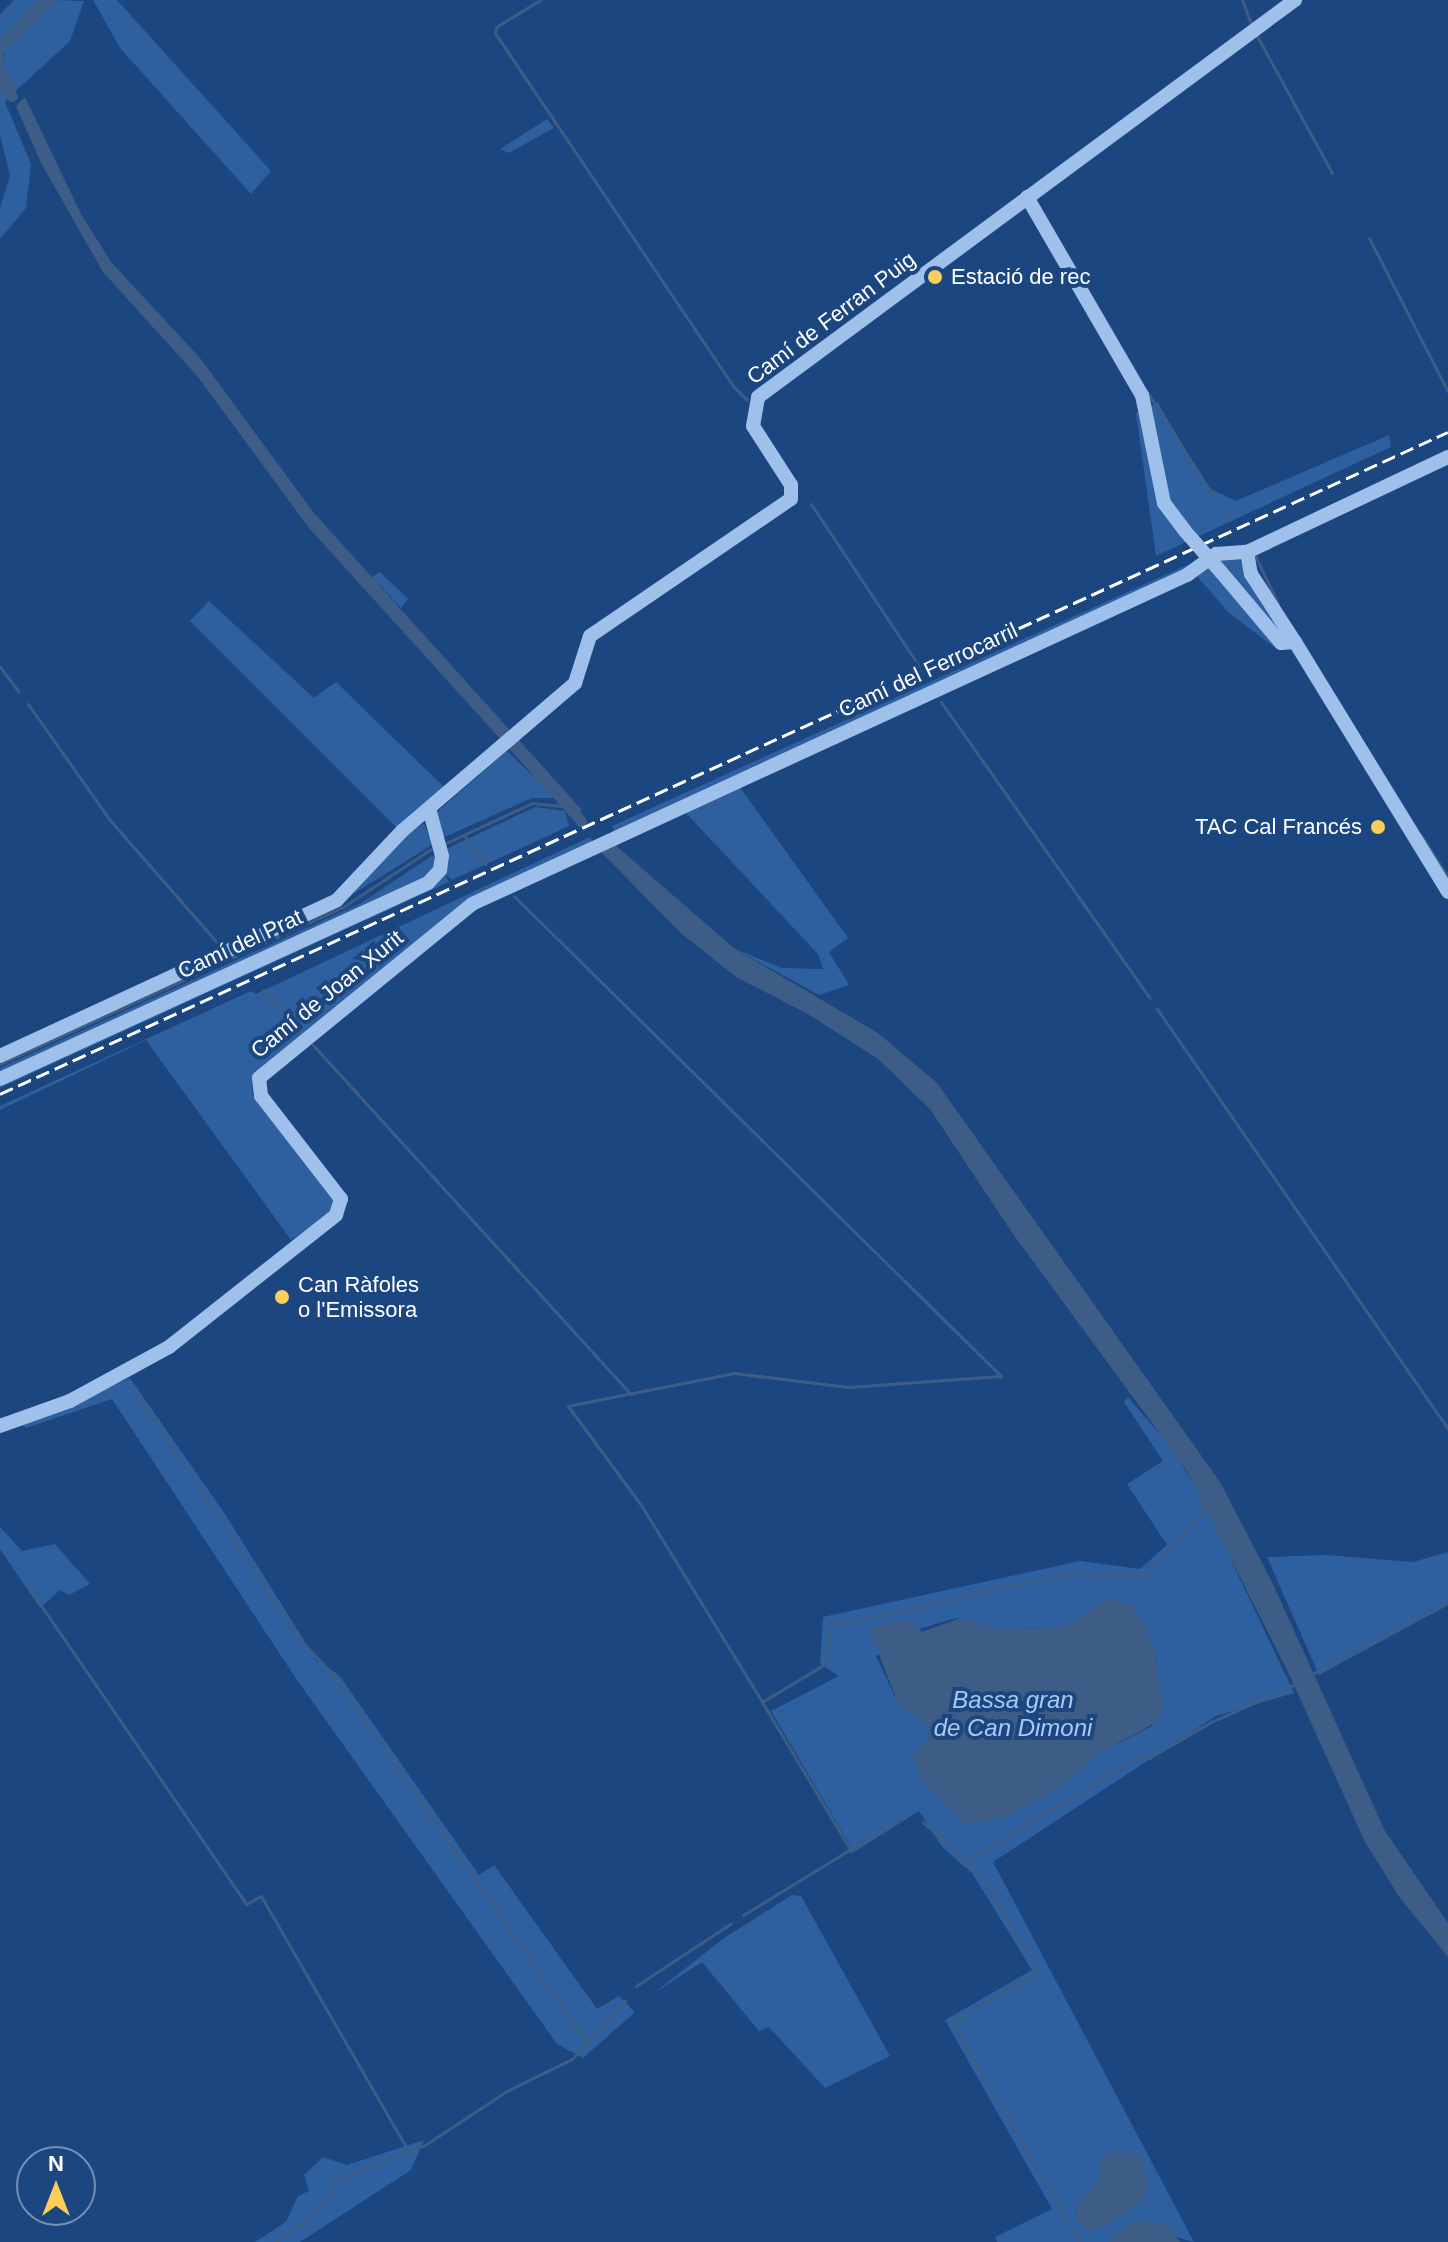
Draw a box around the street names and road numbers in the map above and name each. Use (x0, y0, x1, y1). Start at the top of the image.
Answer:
street label: Camí de Ferran Puig (742, 246, 920, 390)
street label: Camí del Ferrocarril (834, 617, 1022, 723)
street label: Camí del Prat (173, 904, 307, 984)
street label: Camí de Joan Xurit (246, 924, 408, 1064)

